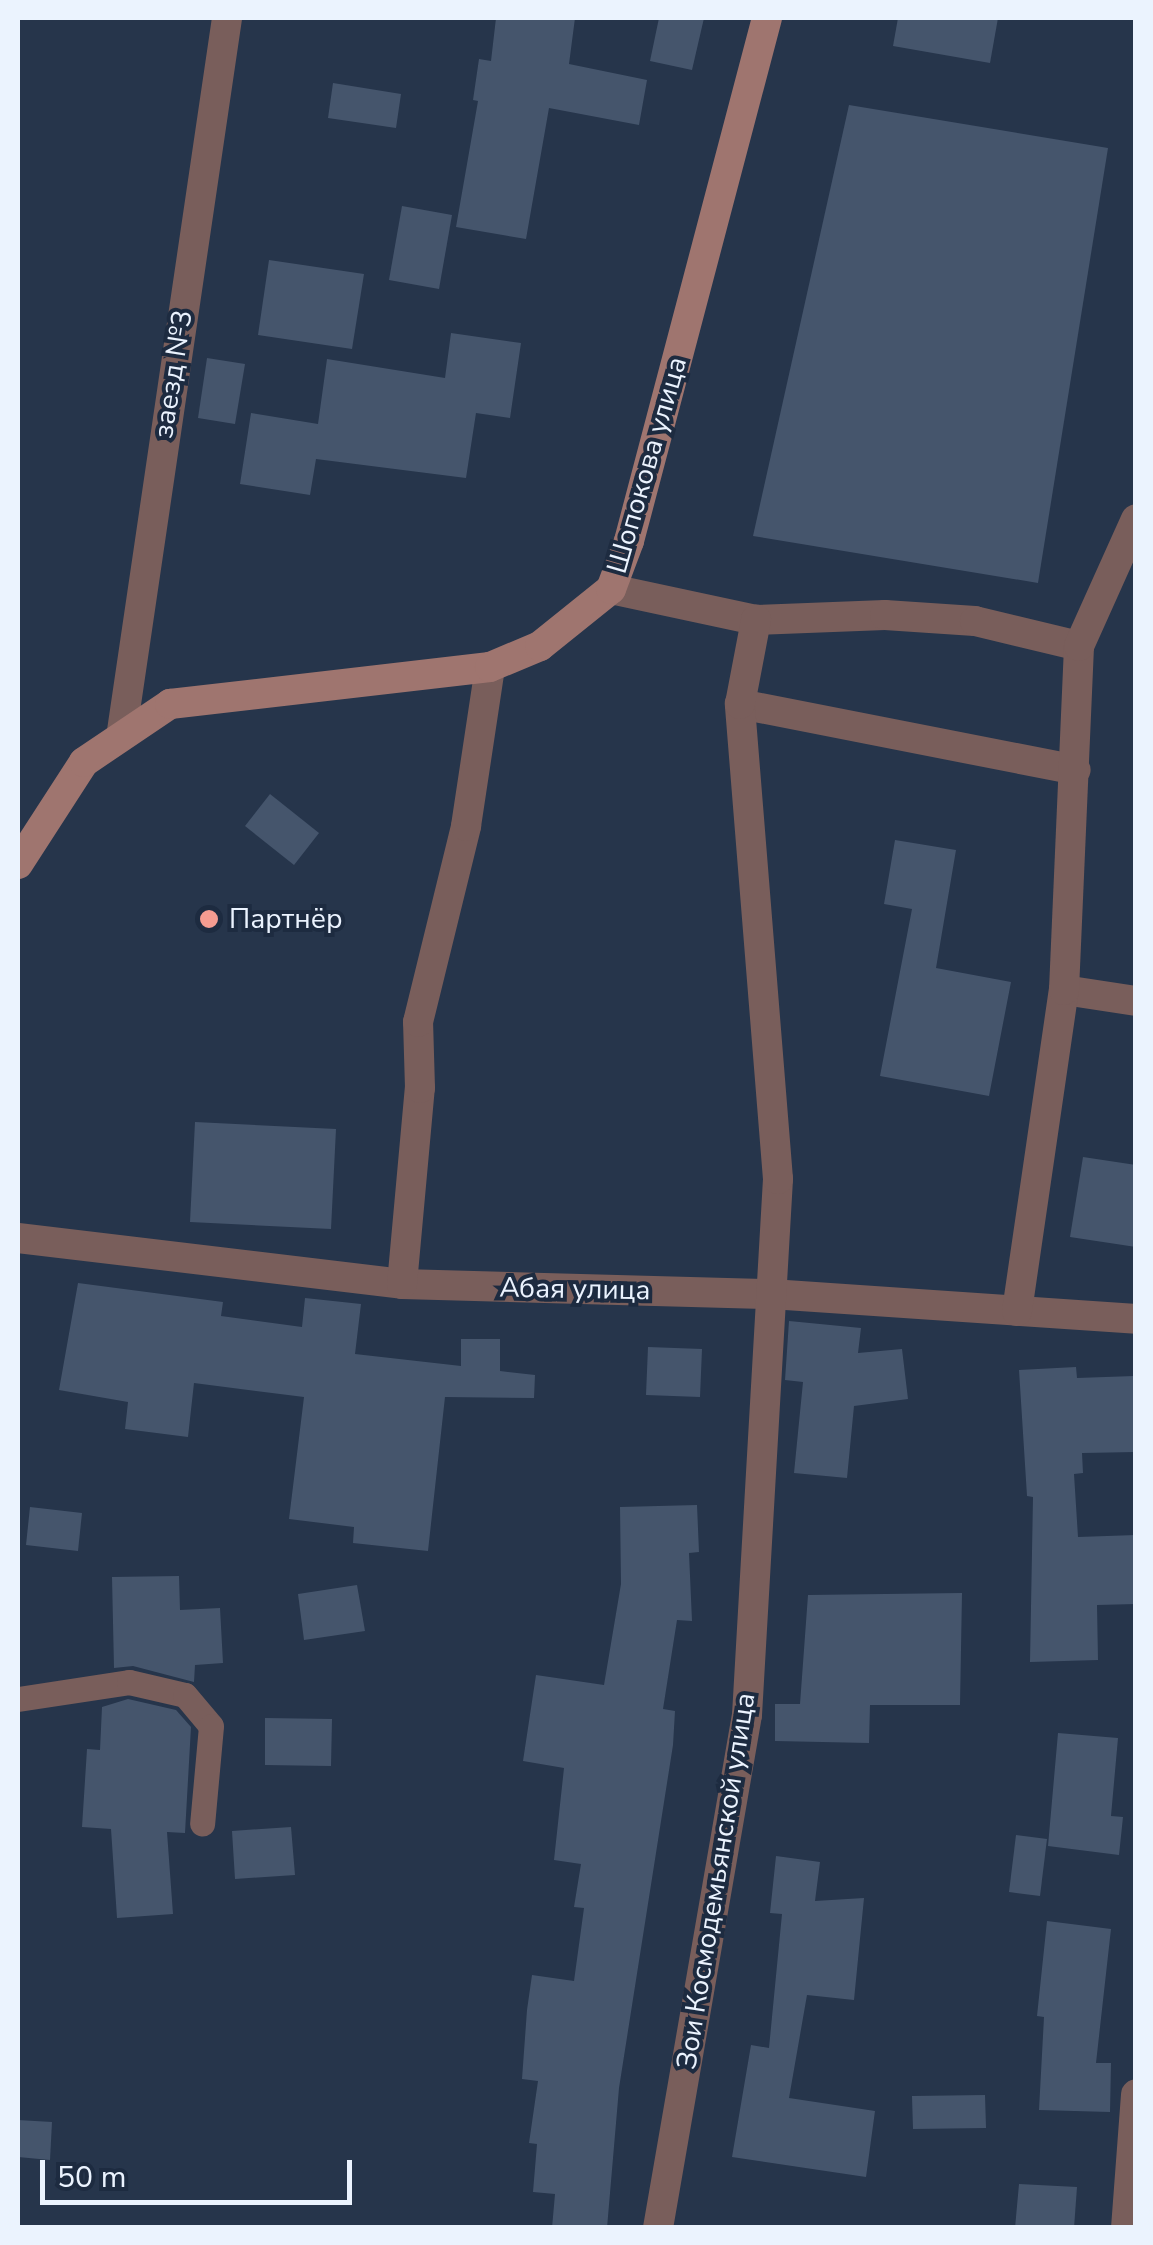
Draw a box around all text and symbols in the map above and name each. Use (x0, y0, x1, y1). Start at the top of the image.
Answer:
street label: заезд №3 (146, 308, 200, 440)
street label: Шопокова улица (600, 353, 694, 577)
place label: Партнёр (229, 902, 343, 936)
marker: Партнёр (198, 908, 220, 930)
street label: Абая улица (499, 1271, 651, 1307)
street label: Зои Космодемьянской улица (670, 1690, 762, 2072)
scale bar (45, 2140, 358, 2202)
text: 50 m (57, 2157, 126, 2198)

